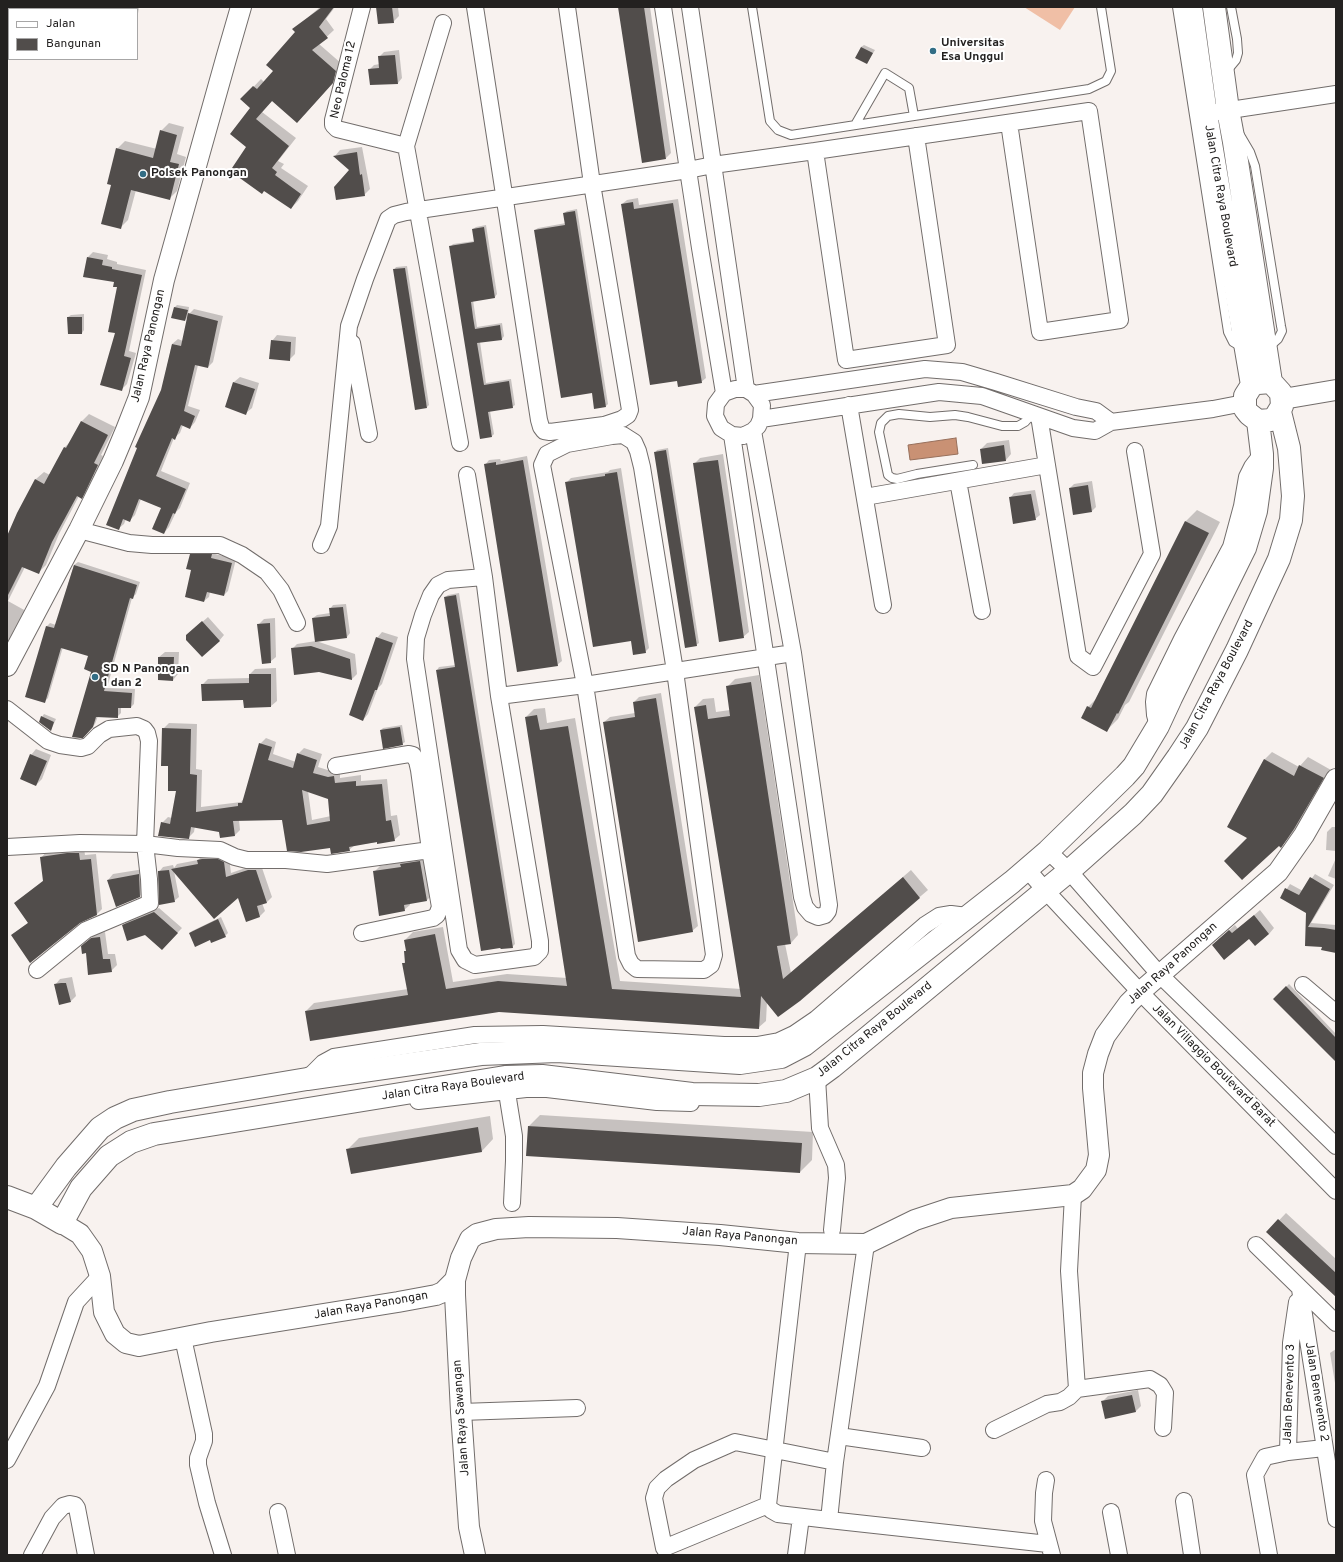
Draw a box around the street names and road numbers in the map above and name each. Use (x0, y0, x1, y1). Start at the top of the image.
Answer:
street label: Neo Paloma 12 (328, 40, 360, 120)
street label: Jalan Citra Raya Boulevard (1200, 124, 1240, 268)
street label: Jalan Raya Panongan (129, 288, 169, 404)
street label: Jalan Citra Raya Boulevard (1177, 618, 1257, 752)
street label: Jalan Raya Panongan (1125, 920, 1221, 1008)
street label: Jalan Citra Raya Boulevard (814, 979, 936, 1081)
street label: Jalan Villaggio Boulevard Barat (1148, 1001, 1278, 1131)
street label: Jalan Citra Raya Boulevard (381, 1070, 525, 1104)
street label: Jalan Raya Panongan (682, 1225, 798, 1249)
street label: Jalan Raya Panongan (313, 1289, 429, 1323)
street label: Jalan Benevento 2 (1301, 1341, 1331, 1443)
street label: Jalan Benevento 3 (1281, 1344, 1299, 1444)
street label: Jalan Raya Sawangan (451, 1359, 473, 1477)

